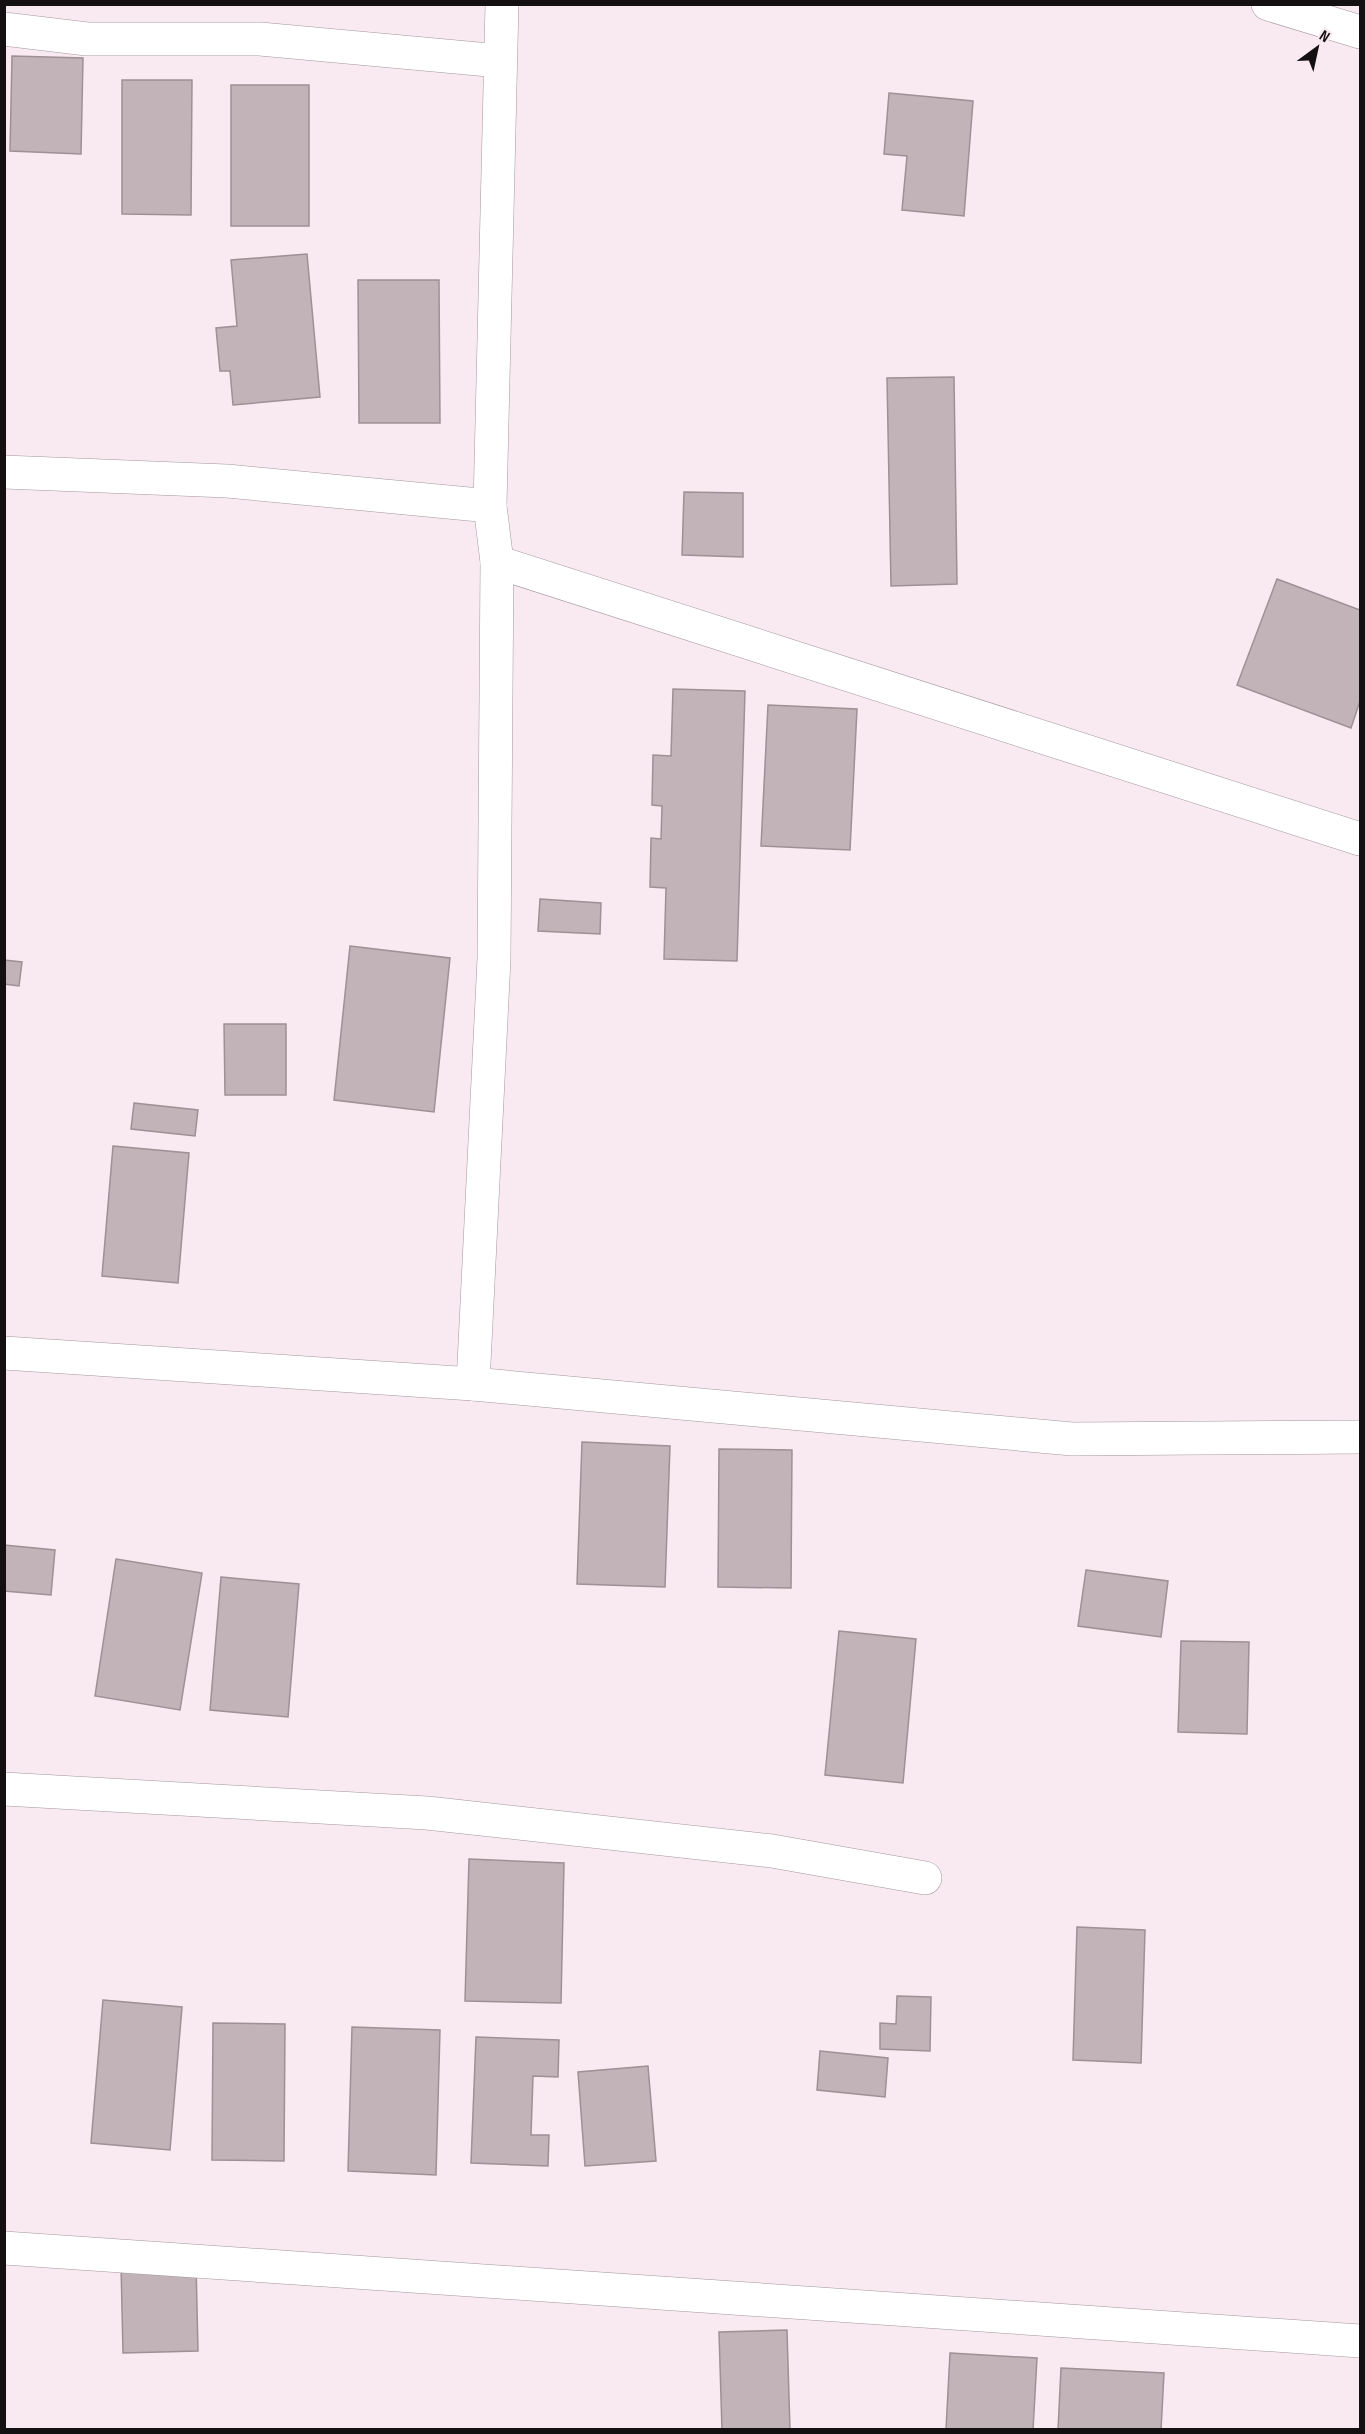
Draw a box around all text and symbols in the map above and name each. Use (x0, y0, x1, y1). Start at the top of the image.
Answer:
north arrow (1287, 18, 1347, 78)
text: N (1316, 26, 1333, 47)

